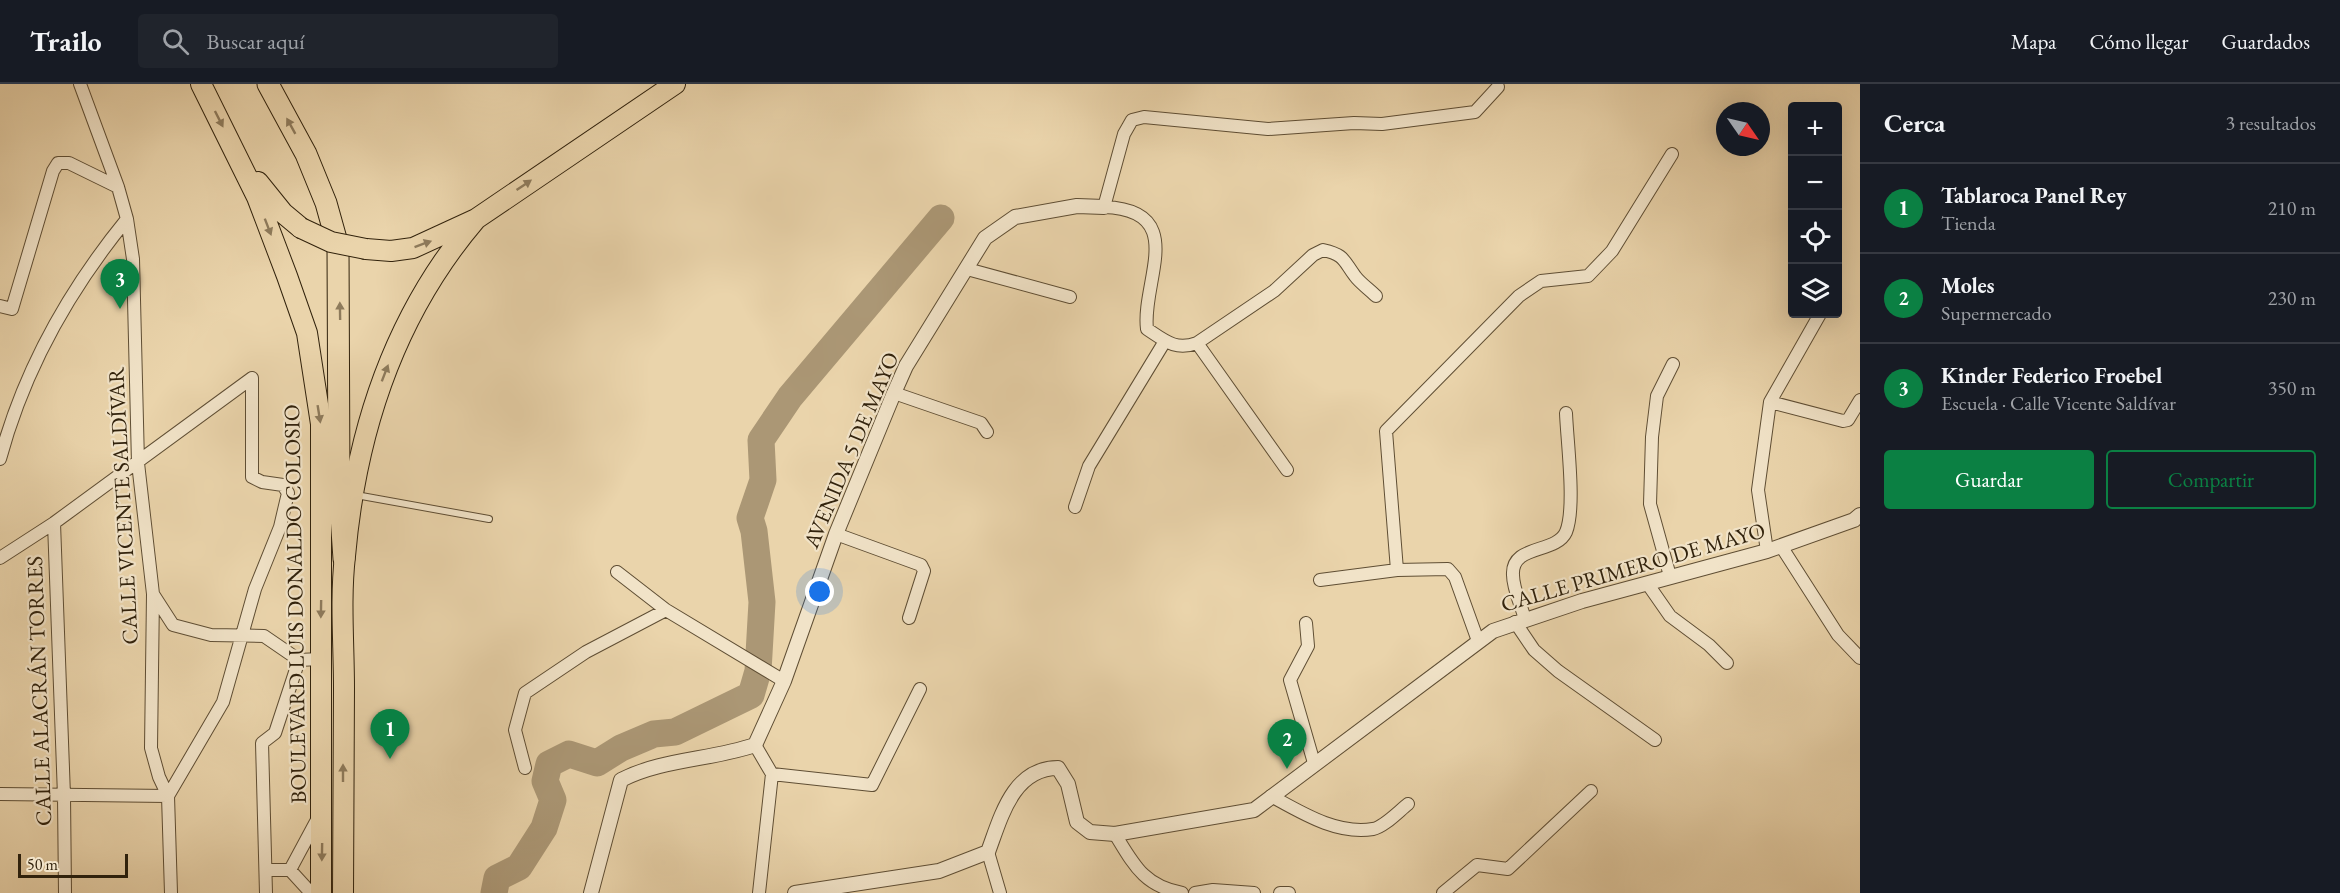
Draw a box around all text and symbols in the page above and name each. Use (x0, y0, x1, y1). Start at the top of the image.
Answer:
search box (138, 14, 558, 68)
text: Trailo (30, 23, 102, 59)
icon: search (159, 25, 192, 58)
text: Buscar aquí (207, 27, 305, 56)
text: Mapa (2011, 28, 2056, 55)
text: Cómo llegar (2089, 28, 2188, 55)
text: Guardados (2221, 28, 2310, 55)
north arrow (1716, 102, 1770, 156)
map controls (1788, 102, 1842, 318)
button: + (1788, 102, 1842, 156)
text: Cerca (1884, 106, 1945, 140)
one-way arrow (213, 110, 223, 128)
text: 3 resultados (2225, 110, 2316, 136)
one-way arrow (286, 117, 296, 134)
button: − (1788, 156, 1842, 210)
one-way arrow (516, 180, 533, 191)
text: Tablaroca Panel Rey (1941, 181, 2127, 210)
text: 1 (1898, 195, 1909, 221)
text: 210 m (2268, 195, 2316, 221)
button: locate (1788, 210, 1842, 264)
text: Tienda (1941, 210, 1996, 236)
one-way arrow (263, 218, 273, 236)
one-way arrow (414, 238, 432, 248)
pin: 3 (100, 260, 140, 309)
button: layers (1788, 264, 1842, 318)
text: Moles (1941, 271, 1994, 300)
text: 2 (1898, 285, 1909, 311)
text: 230 m (2268, 285, 2316, 311)
text: Supermercado (1941, 300, 2052, 326)
one-way arrow (336, 302, 345, 321)
street label: AVENIDA 5 DE MAYO (796, 347, 905, 554)
text: Kinder Federico Froebel (1941, 361, 2162, 390)
one-way arrow (381, 364, 391, 382)
street label: CALLE VICENTE SALDÍVAR (101, 366, 145, 645)
text: 3 (1898, 375, 1909, 401)
text: 350 m (2268, 375, 2316, 401)
text: Escuela · Calle Vicente Saldívar (1941, 390, 2176, 416)
street label: BOULEVARD LUIS DONALDO COLOSIO (277, 404, 313, 804)
one-way arrow (315, 404, 324, 423)
button: Guardar (1884, 450, 2094, 509)
button: Compartir (2106, 450, 2316, 509)
street label: CALLE PRIMERO DE MAYO (1497, 515, 1769, 619)
street label: CALLE ALACRÁN TORRES (20, 555, 58, 827)
your location (805, 577, 834, 606)
one-way arrow (316, 599, 326, 618)
pin: 1 (370, 710, 410, 759)
pin: 2 (1268, 720, 1306, 769)
one-way arrow (338, 763, 348, 782)
one-way arrow (317, 843, 326, 862)
scale bar (18, 851, 128, 878)
text: 50 m (27, 854, 58, 875)

